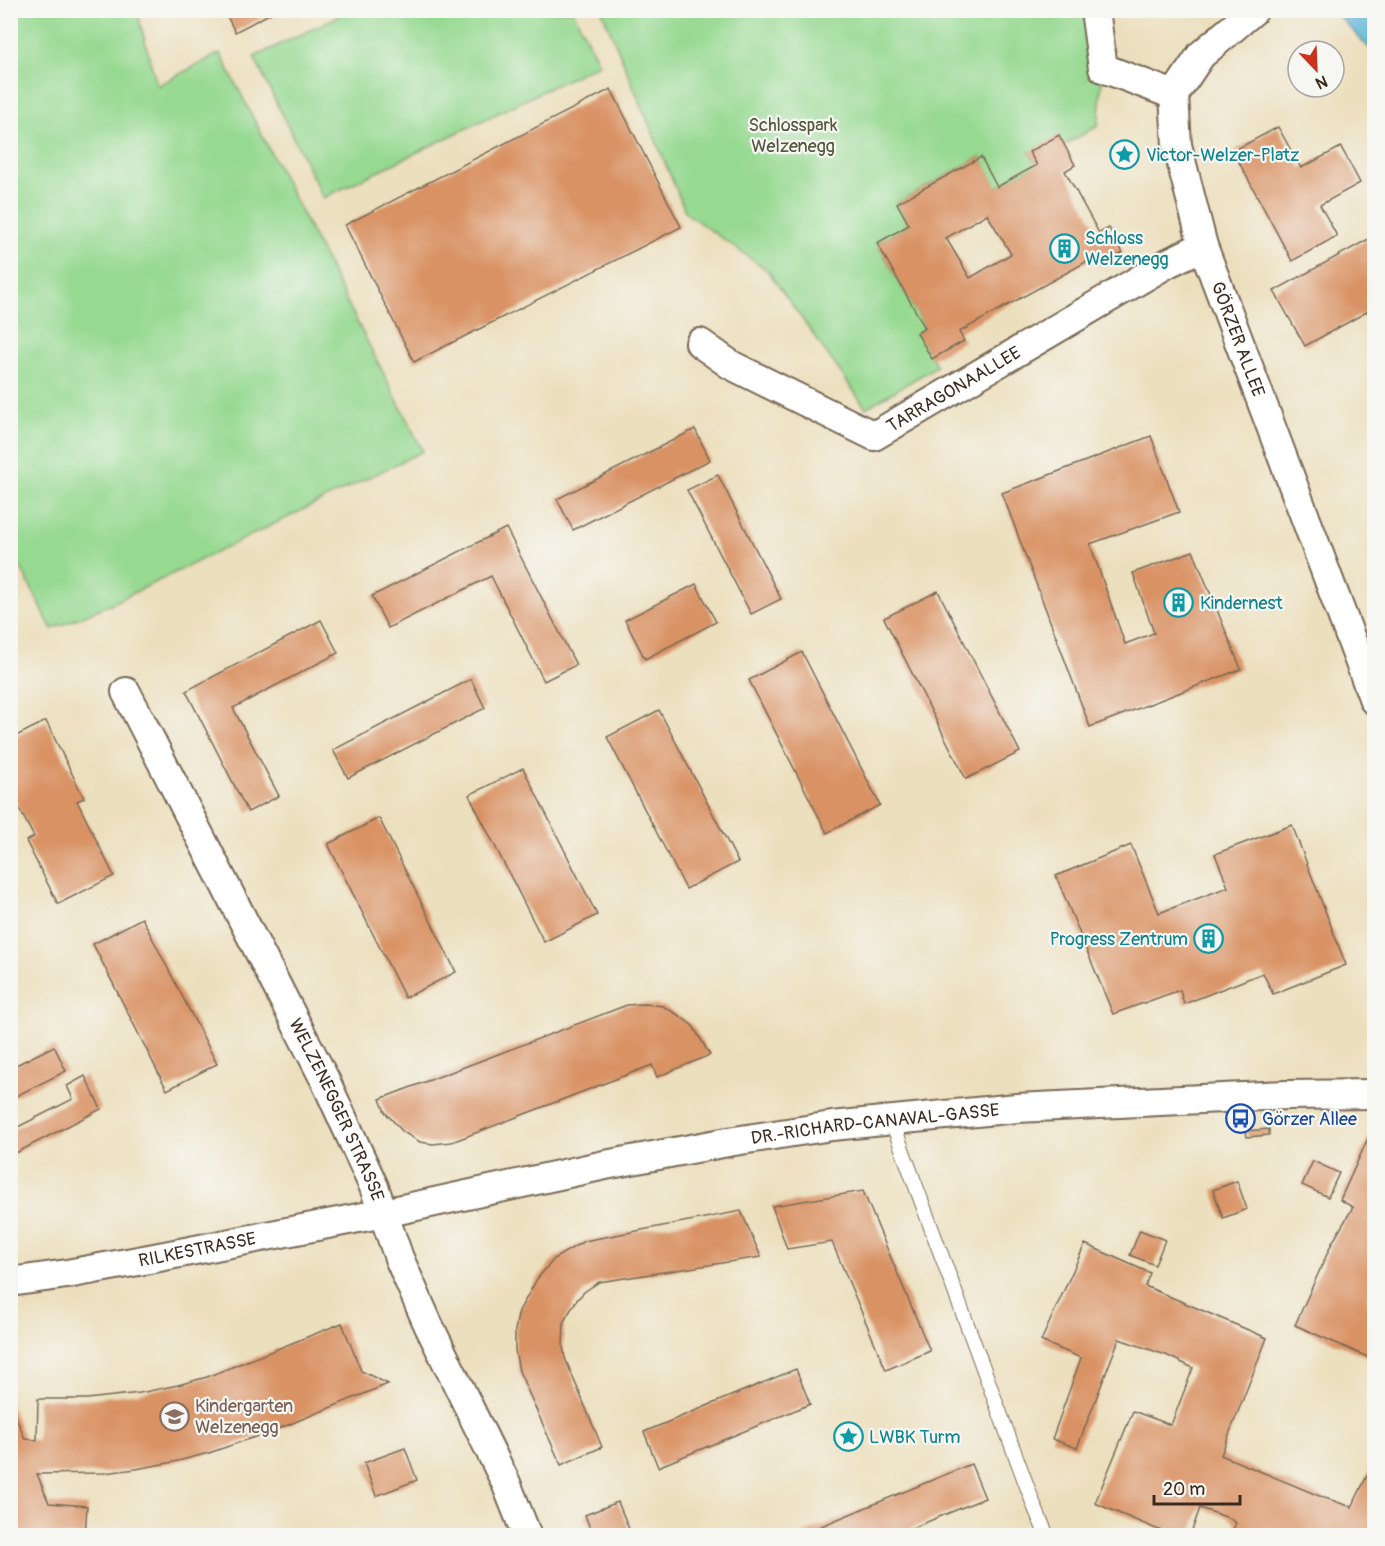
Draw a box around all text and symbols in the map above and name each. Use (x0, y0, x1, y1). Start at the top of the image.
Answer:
north arrow (1286, 39, 1346, 99)
text: N (1312, 71, 1330, 93)
park label: Schlosspark Welzenegg (749, 114, 838, 158)
place icon: Victor-Welzer-Platz (1109, 139, 1141, 171)
place label: Victor-Welzer-Platz (1146, 144, 1299, 167)
place label: Schloss Welzenegg (1085, 227, 1169, 271)
building icon: Schloss Welzenegg (1048, 232, 1080, 264)
street label: GÖRZER ALLEE (1206, 279, 1270, 400)
street label: TARRAGONAALLEE (883, 341, 1025, 438)
building icon: Kindernest (1163, 587, 1195, 619)
place label: Kindernest (1200, 592, 1283, 615)
building icon: Progress Zentrum (1193, 923, 1225, 955)
place label: Progress Zentrum (1050, 928, 1188, 951)
street label: WELZENEGGER STRASSE (283, 1015, 389, 1204)
street label: DR.-RICHARD-CANAVAL-GASSE (750, 1099, 1000, 1150)
bus stop icon: Görzer Allee (1225, 1103, 1257, 1135)
place label: Görzer Allee (1262, 1108, 1357, 1131)
street label: RILKESTRASSE (137, 1227, 258, 1273)
place label: Kindergarten Welzenegg (195, 1395, 293, 1439)
school or university icon: Kindergarten Welzenegg (158, 1400, 190, 1432)
place icon: LWBK Turm (832, 1421, 864, 1453)
place label: LWBK Turm (869, 1426, 960, 1449)
scale bar (1154, 1468, 1240, 1506)
text: 20 m (1163, 1478, 1205, 1501)

